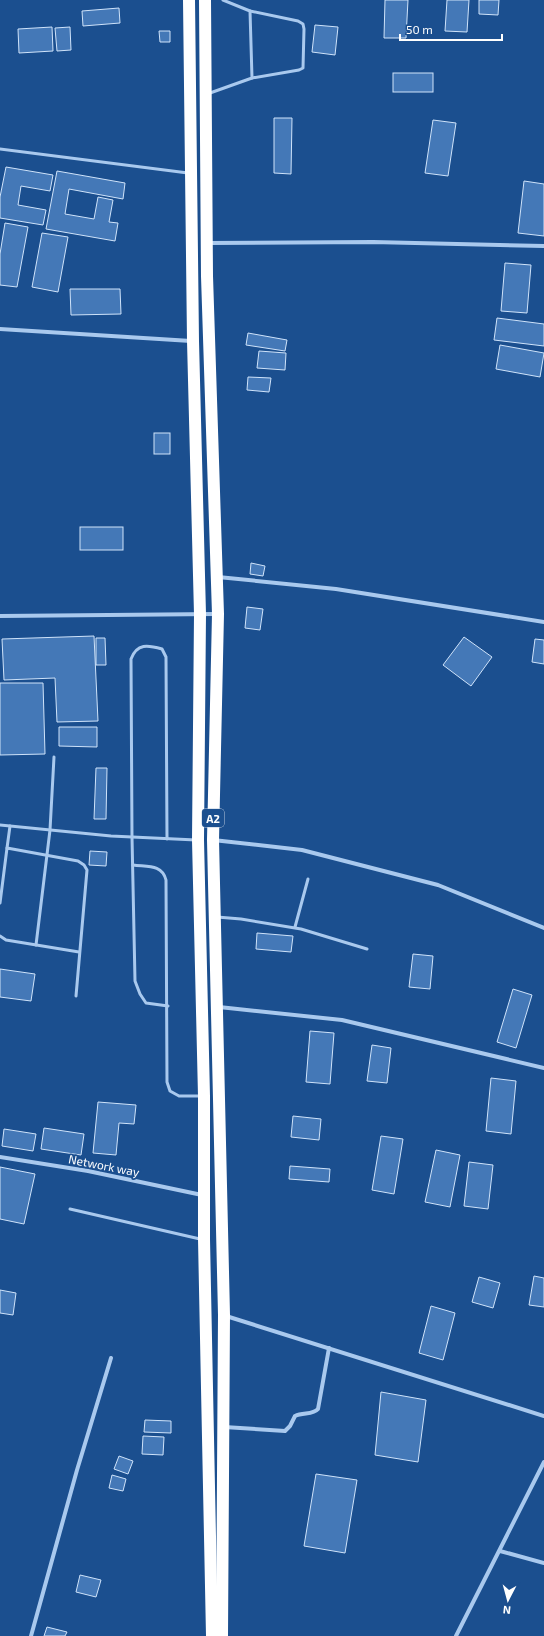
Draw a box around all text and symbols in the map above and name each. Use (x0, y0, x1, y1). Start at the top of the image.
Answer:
scale bar (400, 16, 502, 42)
text: 50 m (406, 22, 433, 36)
road number: A2 (202, 809, 224, 827)
street label: Network way (67, 1151, 141, 1179)
north arrow (488, 1580, 528, 1620)
text: N (502, 1604, 512, 1617)

